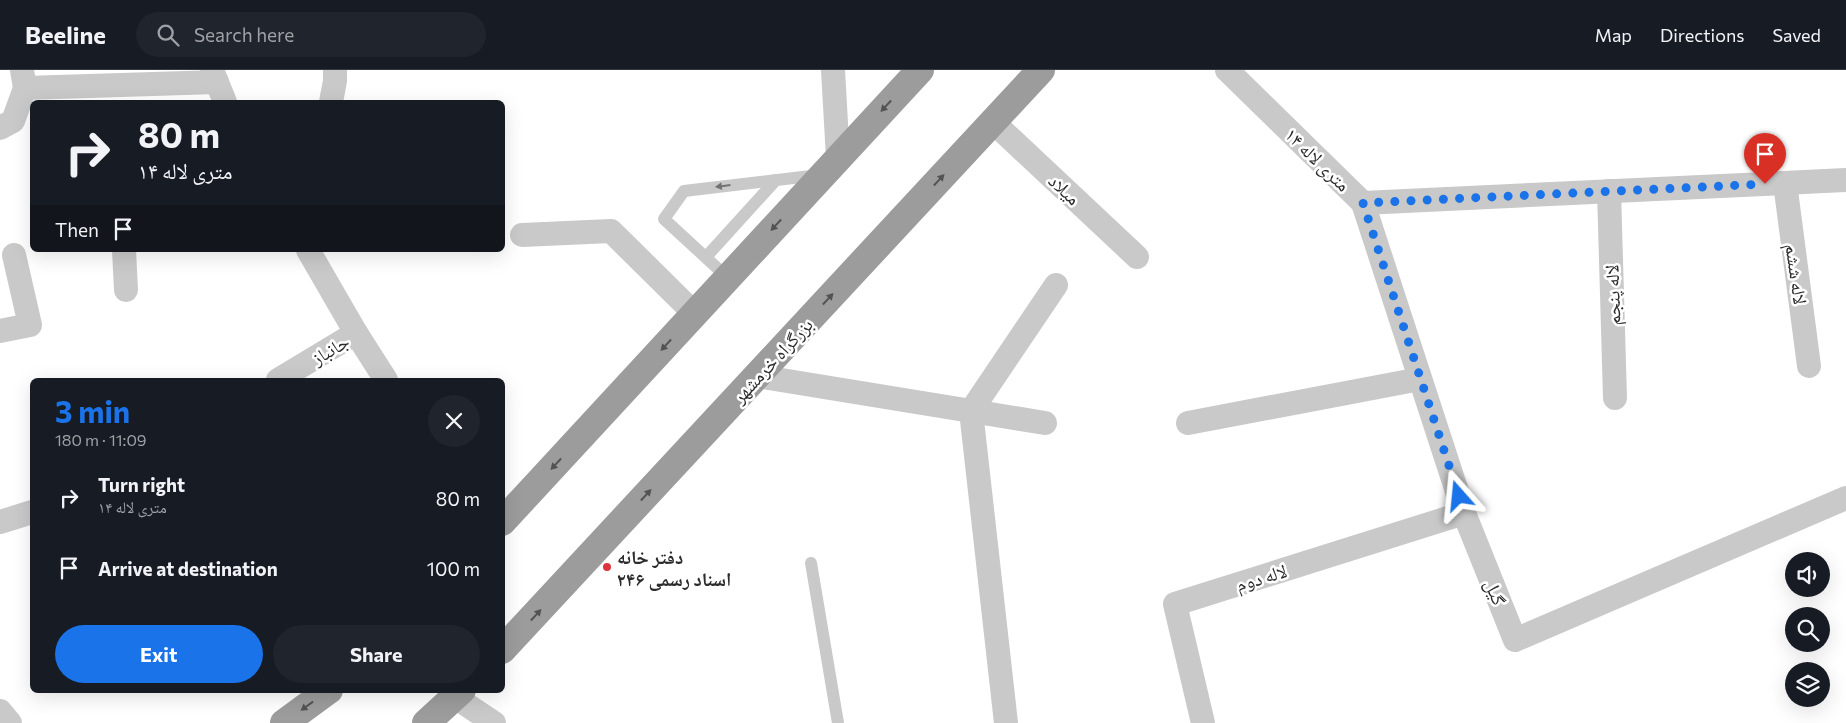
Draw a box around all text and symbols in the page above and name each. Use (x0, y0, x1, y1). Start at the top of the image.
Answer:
search box (136, 12, 486, 57)
text: Beeline (25, 20, 106, 49)
icon: search (154, 21, 182, 49)
text: Search here (194, 23, 294, 46)
text: Map (1595, 24, 1632, 46)
text: Directions (1660, 24, 1744, 46)
text: Saved (1772, 24, 1821, 46)
one-way arrow (881, 99, 892, 112)
text: 80 m (138, 112, 220, 155)
icon: right (55, 120, 120, 185)
street label: ۱۴ متری لاله (1280, 122, 1355, 196)
pin (1744, 133, 1786, 184)
icon: arrive (1751, 140, 1779, 168)
text: ۱۴ متری لاله (138, 157, 233, 184)
street label: میلاد (1044, 169, 1086, 210)
one-way arrow (933, 175, 945, 187)
one-way arrow (715, 182, 731, 190)
icon: arrive (109, 215, 137, 243)
text: Then (55, 218, 99, 241)
one-way arrow (770, 219, 782, 231)
street label: لاله ششم (1779, 242, 1813, 306)
street label: لاله پنجم (1599, 264, 1627, 326)
one-way arrow (822, 294, 834, 306)
street label: بزرگراه خرمشهر (726, 313, 818, 409)
street label: جانباز (306, 329, 354, 370)
one-way arrow (660, 338, 672, 350)
text: 3 min (55, 392, 130, 429)
button: close (428, 395, 480, 447)
text: 180 m · 11:09 (55, 430, 147, 449)
one-way arrow (550, 458, 562, 470)
position arrow (1432, 469, 1484, 521)
text: Turn right (98, 473, 185, 496)
icon: right (55, 484, 83, 512)
text: 80 m (436, 487, 480, 510)
one-way arrow (640, 490, 652, 502)
text: ۱۴ متری لاله (98, 497, 167, 516)
place label: دفتر خانه اسناد رسمی ۲۴۶ (617, 545, 732, 591)
map controls (1785, 552, 1830, 707)
button: sound (1785, 552, 1830, 597)
icon: arrive (55, 554, 83, 582)
text: Arrive at destination (98, 557, 278, 580)
text: 100 m (427, 557, 480, 580)
street label: لاله دوم (1233, 558, 1290, 598)
marker: دفتر خانه اسناد رسمی ۲۴۶ (601, 561, 613, 573)
street label: گیل (1480, 576, 1512, 609)
button: search (1785, 607, 1830, 652)
one-way arrow (530, 609, 542, 621)
button: Exit (55, 625, 263, 683)
button: Share (273, 625, 480, 683)
button: layers (1785, 662, 1830, 707)
one-way arrow (301, 701, 314, 712)

